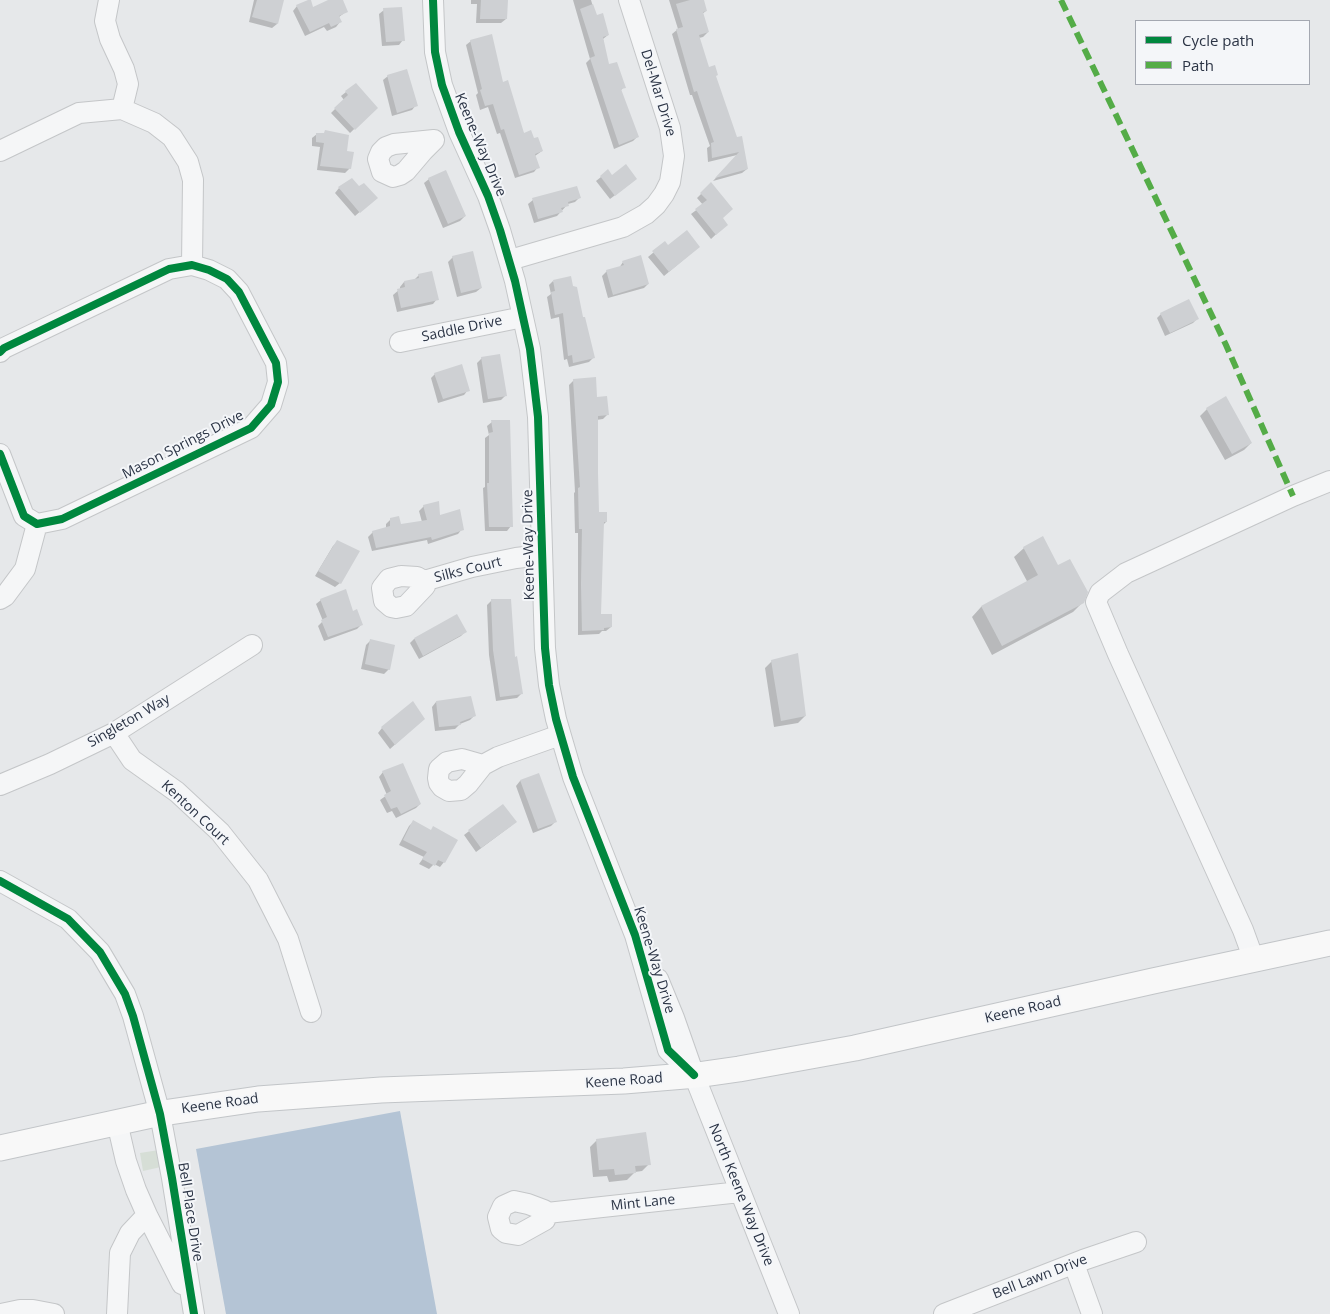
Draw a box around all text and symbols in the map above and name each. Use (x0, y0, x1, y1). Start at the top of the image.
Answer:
legend (1135, 20, 1310, 85)
text: Cycle path (1182, 30, 1254, 50)
street label: Del-Mar Drive (637, 47, 679, 139)
text: Path (1182, 55, 1214, 75)
street label: Keene-Way Drive (451, 91, 509, 199)
street label: Saddle Drive (420, 312, 504, 346)
street label: Mason Springs Drive (120, 407, 246, 483)
street label: Keene-Way Drive (520, 489, 538, 601)
street label: Silks Court (433, 554, 503, 586)
street label: Singleton Way (85, 691, 173, 751)
street label: Kenton Court (157, 777, 233, 849)
street label: Keene-Way Drive (630, 905, 678, 1015)
street label: Keene Road (983, 993, 1063, 1027)
street label: Keene Road (585, 1070, 663, 1092)
street label: Keene Road (180, 1090, 260, 1118)
street label: North Keene Way Drive (705, 1121, 777, 1269)
street label: Bell Place Drive (174, 1161, 206, 1263)
street label: Mint Lane (610, 1191, 676, 1215)
street label: Bell Lawn Drive (990, 1251, 1090, 1303)

